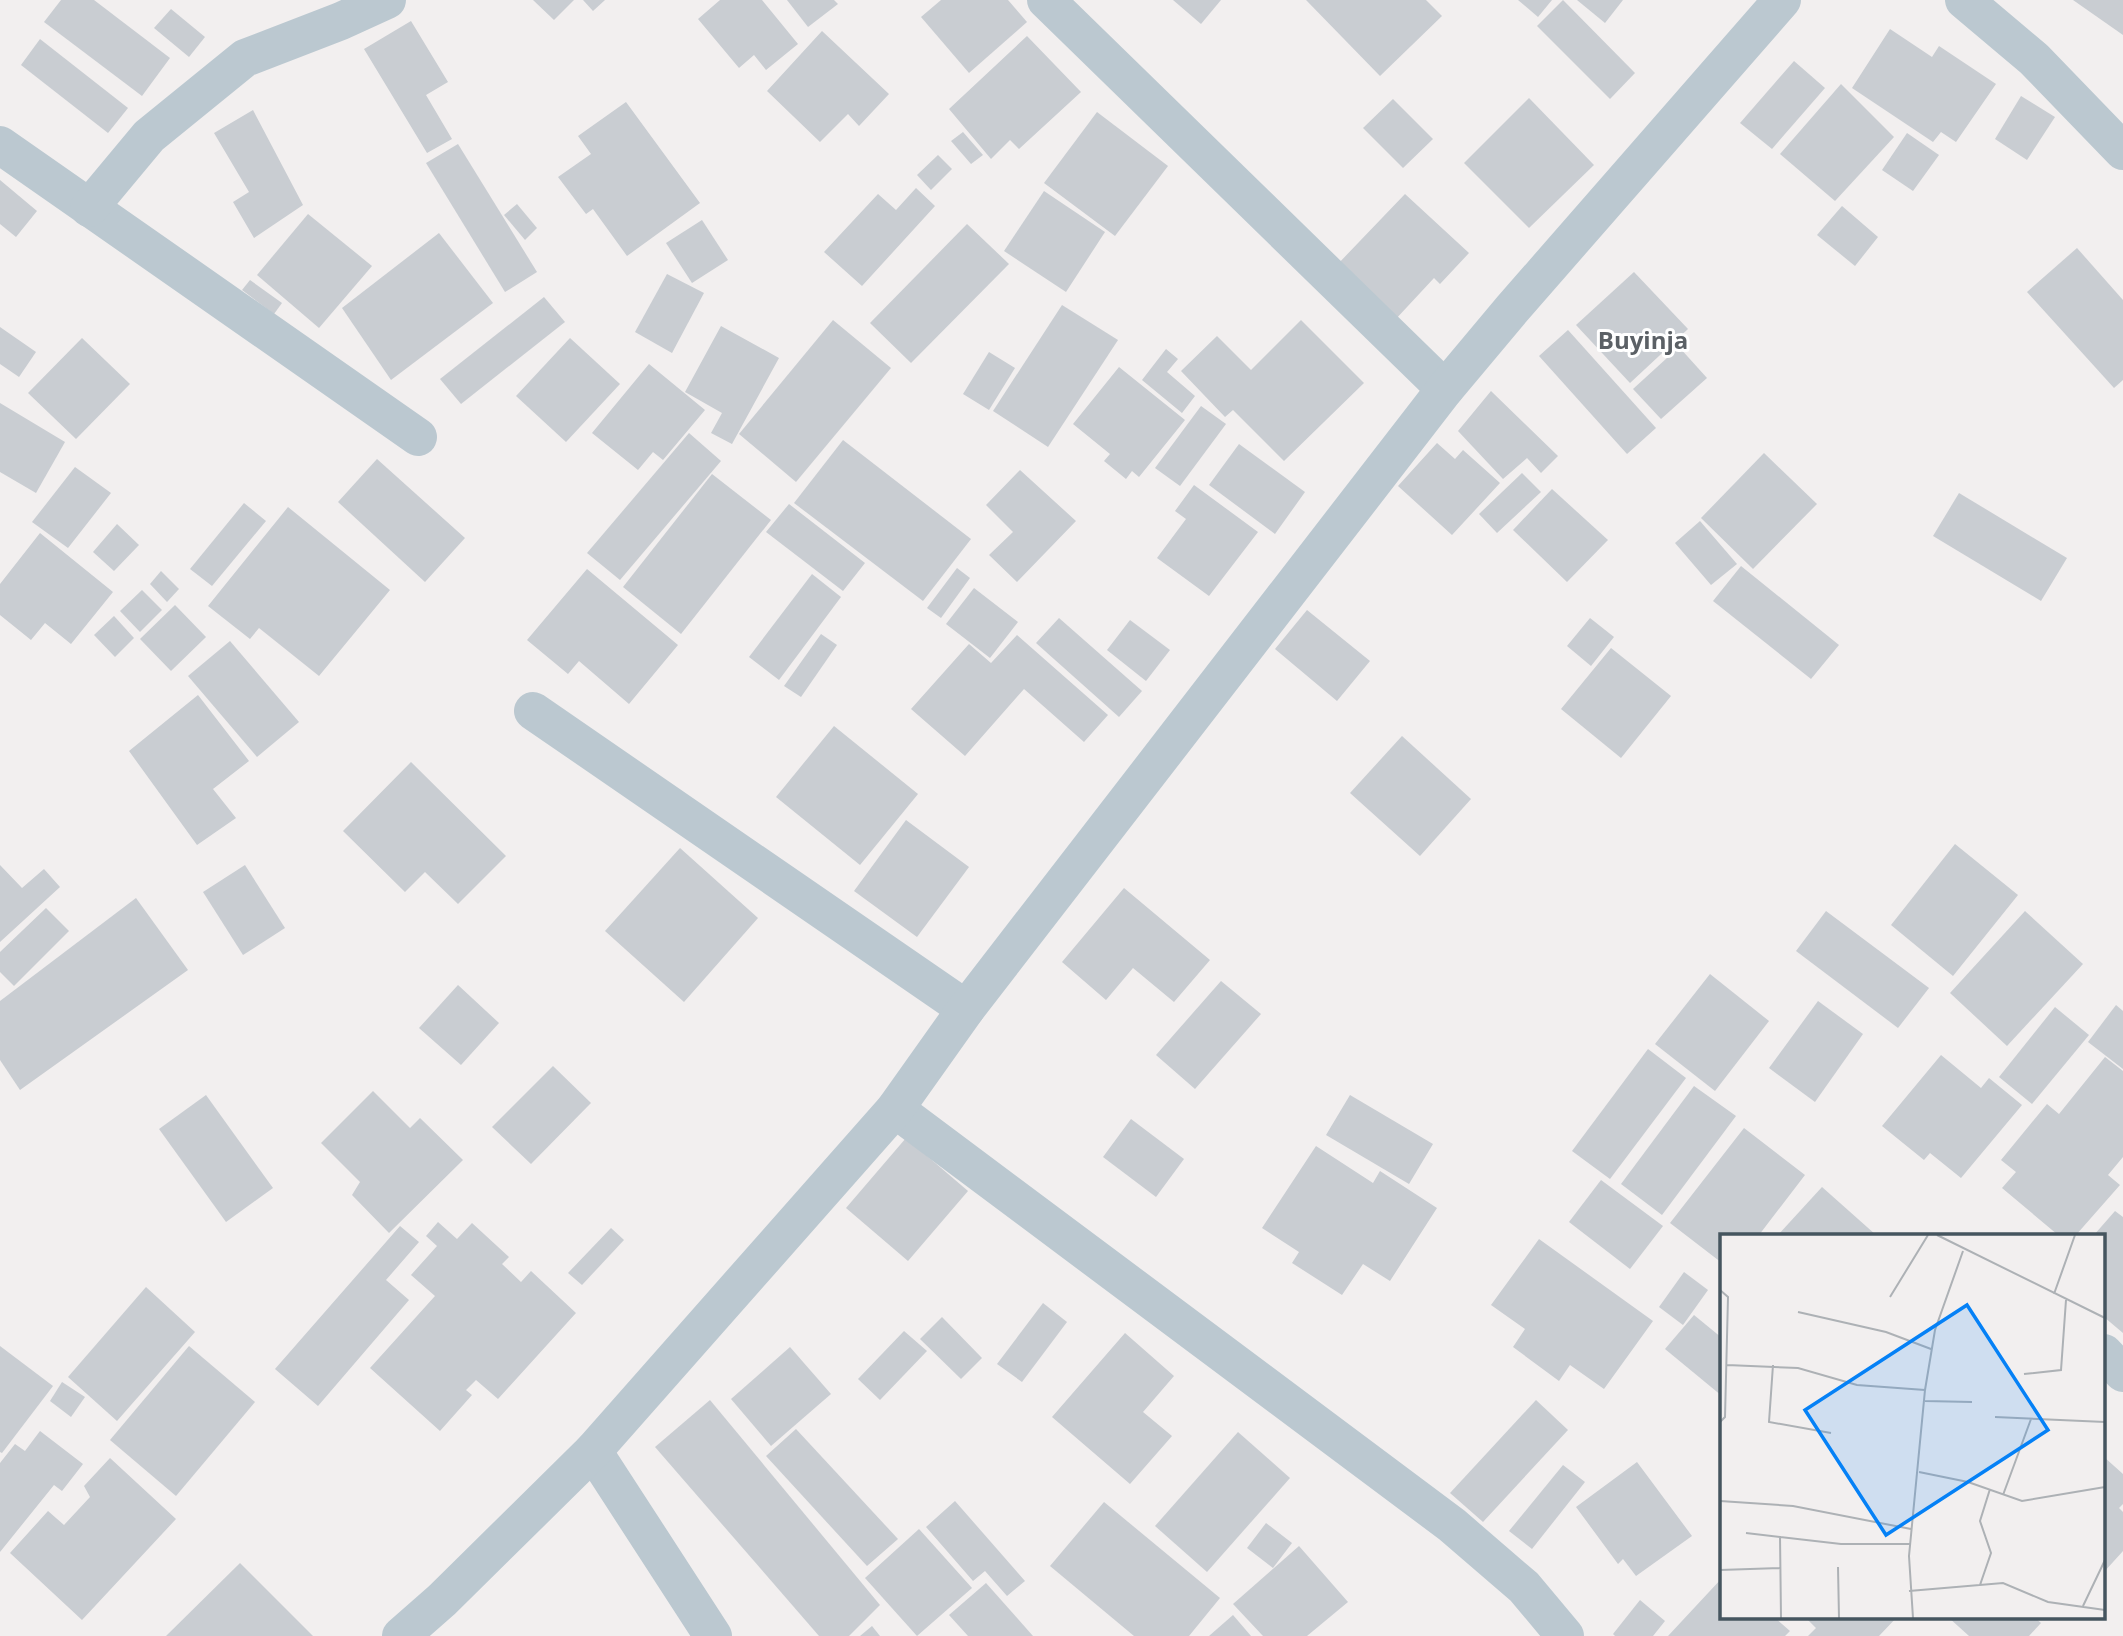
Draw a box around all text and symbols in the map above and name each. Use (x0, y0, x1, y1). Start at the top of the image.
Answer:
district label: Buyinja (1598, 323, 1688, 356)
inset map (1720, 1234, 2106, 1618)

